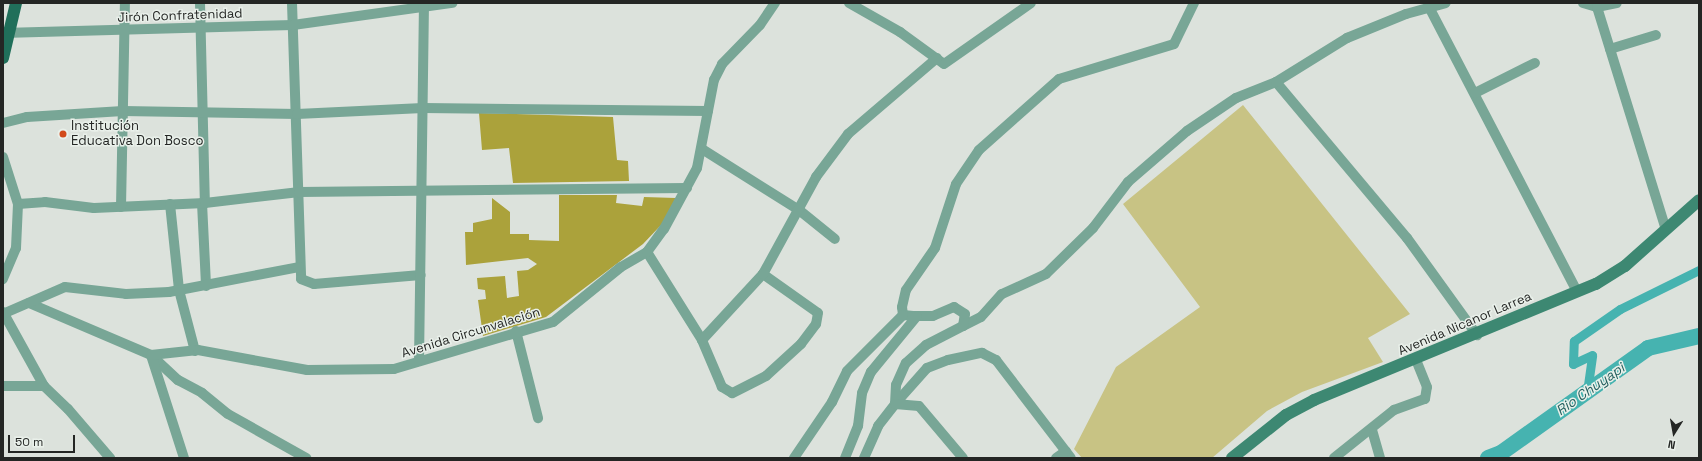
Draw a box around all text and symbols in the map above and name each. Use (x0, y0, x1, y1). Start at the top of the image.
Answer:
street label: Jirón Confratenidad (117, 6, 243, 26)
place label: Institución Educativa Don Bosco (71, 119, 204, 150)
marker: Institución Educativa Don Bosco (58, 129, 68, 139)
street label: Avenida Nicanor Larrea (1396, 289, 1534, 359)
street label: Avenida Circunvalación (400, 304, 542, 362)
water label: Rio Chuyapi (1553, 359, 1627, 419)
north arrow (1654, 413, 1694, 453)
scale bar (10, 427, 77, 453)
text: 50 m (15, 434, 43, 450)
text: N (1667, 437, 1677, 452)

